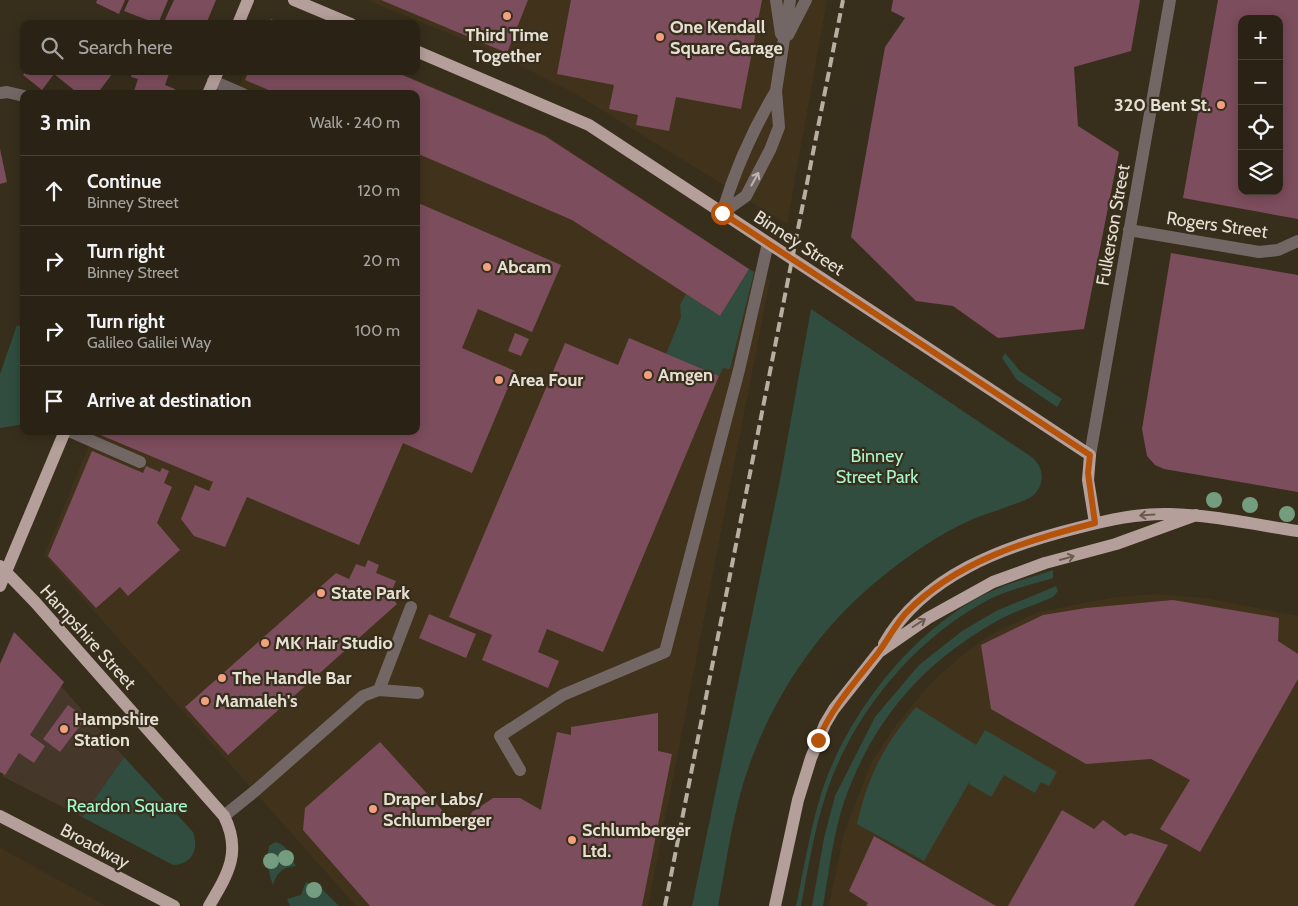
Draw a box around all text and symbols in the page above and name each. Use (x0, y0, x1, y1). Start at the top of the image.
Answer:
marker: Third Time Together (501, 10, 513, 22)
map controls (1238, 15, 1283, 195)
button: + (1238, 15, 1283, 60)
place label: One Kendall Square Garage (670, 16, 783, 59)
search box (20, 20, 420, 75)
place label: Third Time Together (465, 24, 549, 67)
marker: One Kendall Square Garage (654, 31, 666, 43)
icon: search (38, 34, 66, 62)
text: Search here (78, 36, 172, 59)
button: − (1238, 60, 1283, 105)
place label: 320 Bent St. (1114, 94, 1211, 116)
marker: 320 Bent St. (1215, 99, 1227, 111)
button: locate (1238, 105, 1283, 150)
text: 3 min (40, 110, 91, 135)
text: Walk · 240 m (309, 113, 400, 132)
button: layers (1238, 150, 1283, 195)
street label: Fulkerson Street (1092, 163, 1134, 287)
text: Continue (87, 170, 161, 193)
one-way arrow (751, 173, 761, 187)
icon: ahead (40, 177, 68, 205)
text: 120 m (358, 181, 400, 200)
text: Binney Street (87, 193, 179, 212)
route start (711, 202, 734, 225)
street label: Binney Street (750, 206, 848, 280)
street label: Rogers Street (1165, 207, 1269, 243)
text: Turn right (87, 240, 165, 263)
icon: right (40, 247, 68, 275)
text: 20 m (363, 251, 400, 270)
place label: Abcam (497, 256, 551, 278)
marker: Abcam (481, 261, 493, 273)
text: Binney Street (87, 263, 179, 282)
text: Turn right (87, 310, 165, 333)
icon: right (40, 317, 68, 345)
text: 100 m (355, 321, 400, 340)
text: Galileo Galilei Way (87, 333, 211, 352)
place label: Amgen (658, 364, 713, 386)
place label: Area Four (509, 369, 583, 391)
marker: Amgen (642, 369, 654, 381)
marker: Area Four (493, 374, 505, 386)
icon: arrive (40, 387, 68, 415)
text: Arrive at destination (87, 389, 251, 412)
park label: Binney Street Park (836, 445, 919, 488)
one-way arrow (1139, 510, 1155, 519)
one-way arrow (1058, 553, 1074, 562)
street label: Hampshire Street (35, 580, 141, 694)
place label: State Park (331, 582, 410, 604)
marker: State Park (315, 587, 327, 599)
one-way arrow (912, 618, 926, 629)
place label: MK Hair Studio (275, 632, 393, 654)
marker: MK Hair Studio (259, 637, 271, 649)
place label: The Handle Bar (232, 667, 351, 689)
marker: The Handle Bar (216, 672, 228, 684)
place label: Mamaleh's (215, 690, 298, 712)
marker: Mamaleh's (199, 695, 211, 707)
place label: Hampshire Station (74, 708, 159, 751)
marker: Hampshire Station (58, 723, 70, 735)
route end (807, 729, 830, 752)
place label: Draper Labs/ Schlumberger (383, 788, 491, 831)
park label: Reardon Square (66, 795, 188, 817)
marker: Draper Labs/ Schlumberger (367, 803, 379, 815)
street label: Broadway (57, 819, 133, 873)
place label: Schlumberger Ltd. (582, 819, 690, 862)
marker: Schlumberger Ltd. (566, 834, 578, 846)

